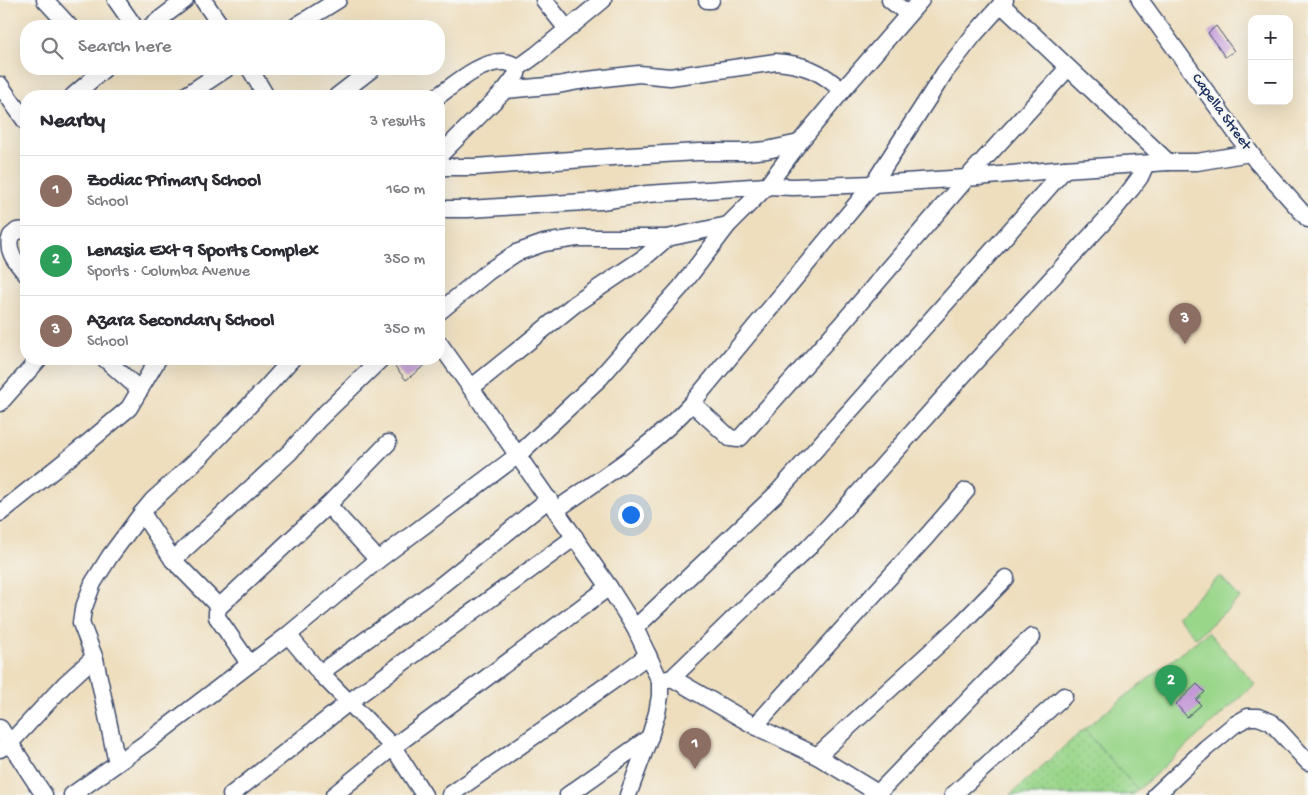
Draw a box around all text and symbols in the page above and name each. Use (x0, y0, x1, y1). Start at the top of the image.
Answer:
map controls (1248, 15, 1293, 105)
button: + (1248, 15, 1293, 60)
search box (20, 20, 445, 75)
icon: search (38, 34, 66, 62)
text: Search here (78, 36, 172, 59)
button: − (1248, 60, 1293, 105)
street label: Capella Street (1187, 70, 1256, 155)
text: Nearby (40, 110, 105, 135)
text: 3 results (370, 113, 425, 132)
text: Zodiac Primary School (87, 170, 261, 193)
text: 1 (53, 181, 59, 200)
text: 160 m (386, 181, 425, 200)
text: School (87, 193, 129, 212)
text: Lenasia Ext 9 Sports Complex (87, 240, 319, 263)
text: 2 (52, 251, 60, 270)
text: 350 m (384, 251, 425, 270)
text: Sports · Columba Avenue (87, 263, 250, 282)
pin: 3 (1169, 303, 1201, 344)
text: Azara Secondary School (87, 310, 275, 333)
text: 3 (52, 321, 60, 340)
text: 350 m (384, 321, 425, 340)
text: School (87, 333, 129, 352)
your location (618, 502, 644, 528)
pin: 2 (1155, 665, 1187, 706)
pin: 1 (679, 728, 711, 769)

